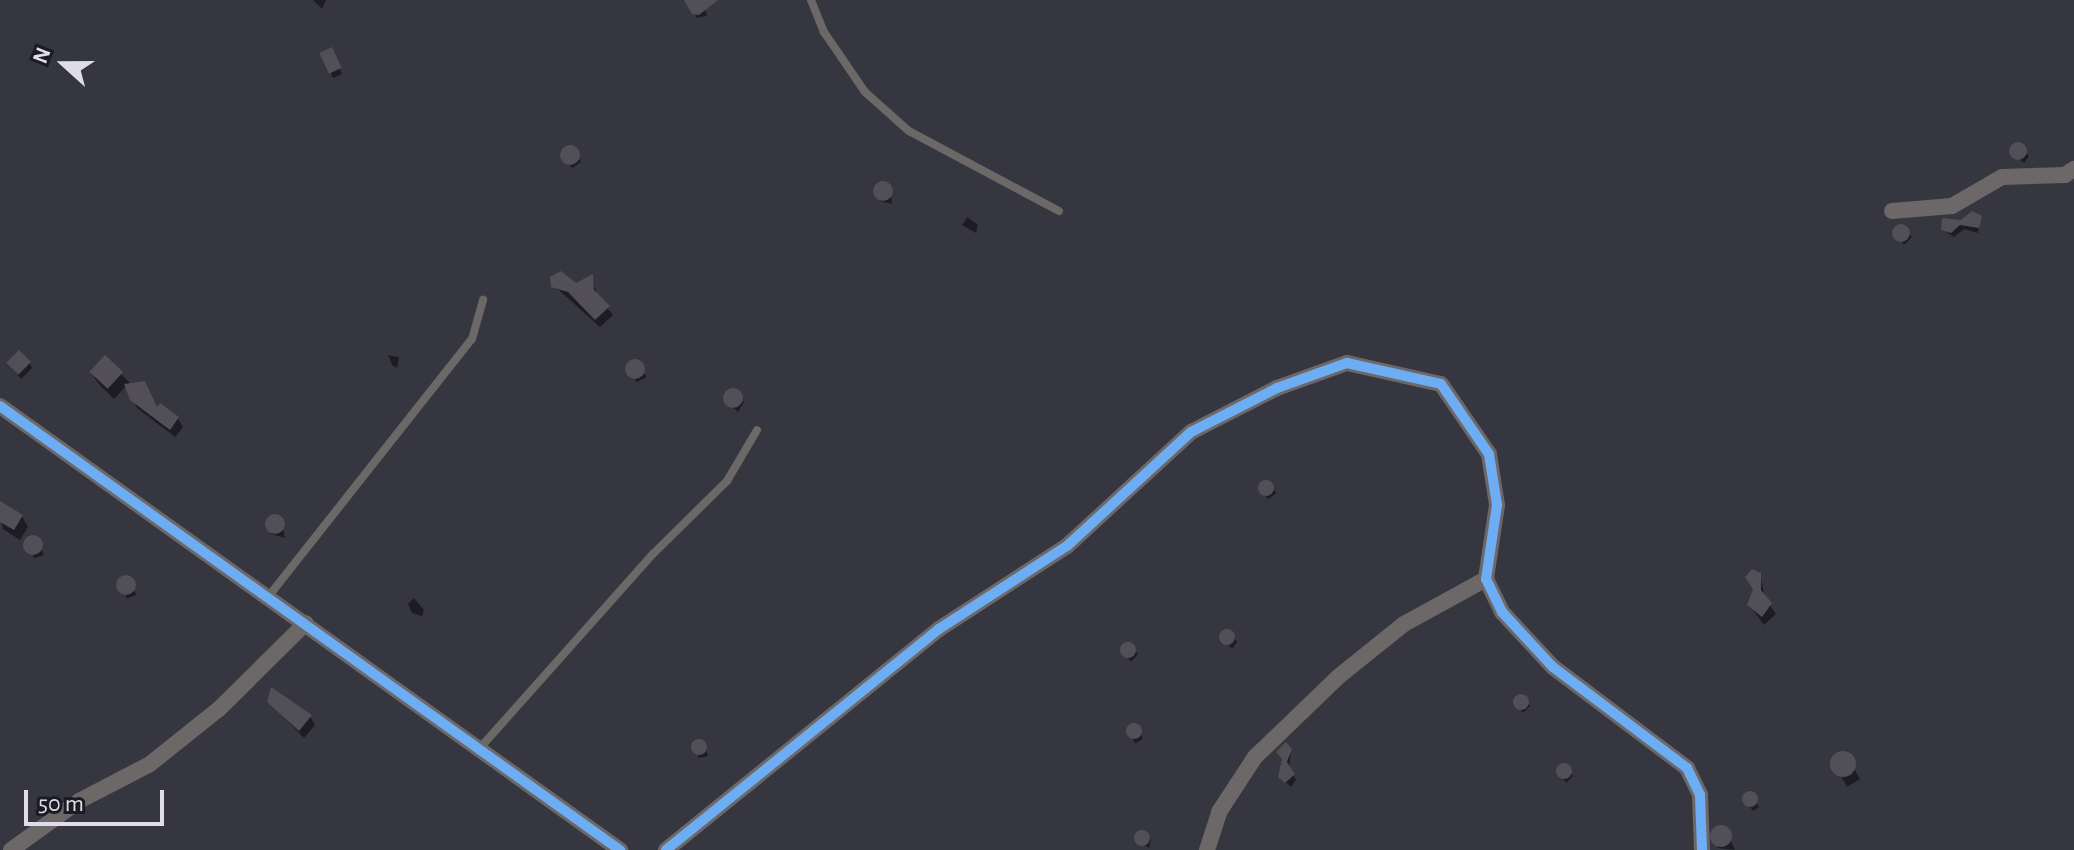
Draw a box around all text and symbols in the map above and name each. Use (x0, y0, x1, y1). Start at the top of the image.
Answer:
north arrow (24, 24, 104, 104)
text: N (29, 44, 55, 66)
scale bar (28, 774, 168, 824)
text: 50 m (38, 792, 84, 816)

